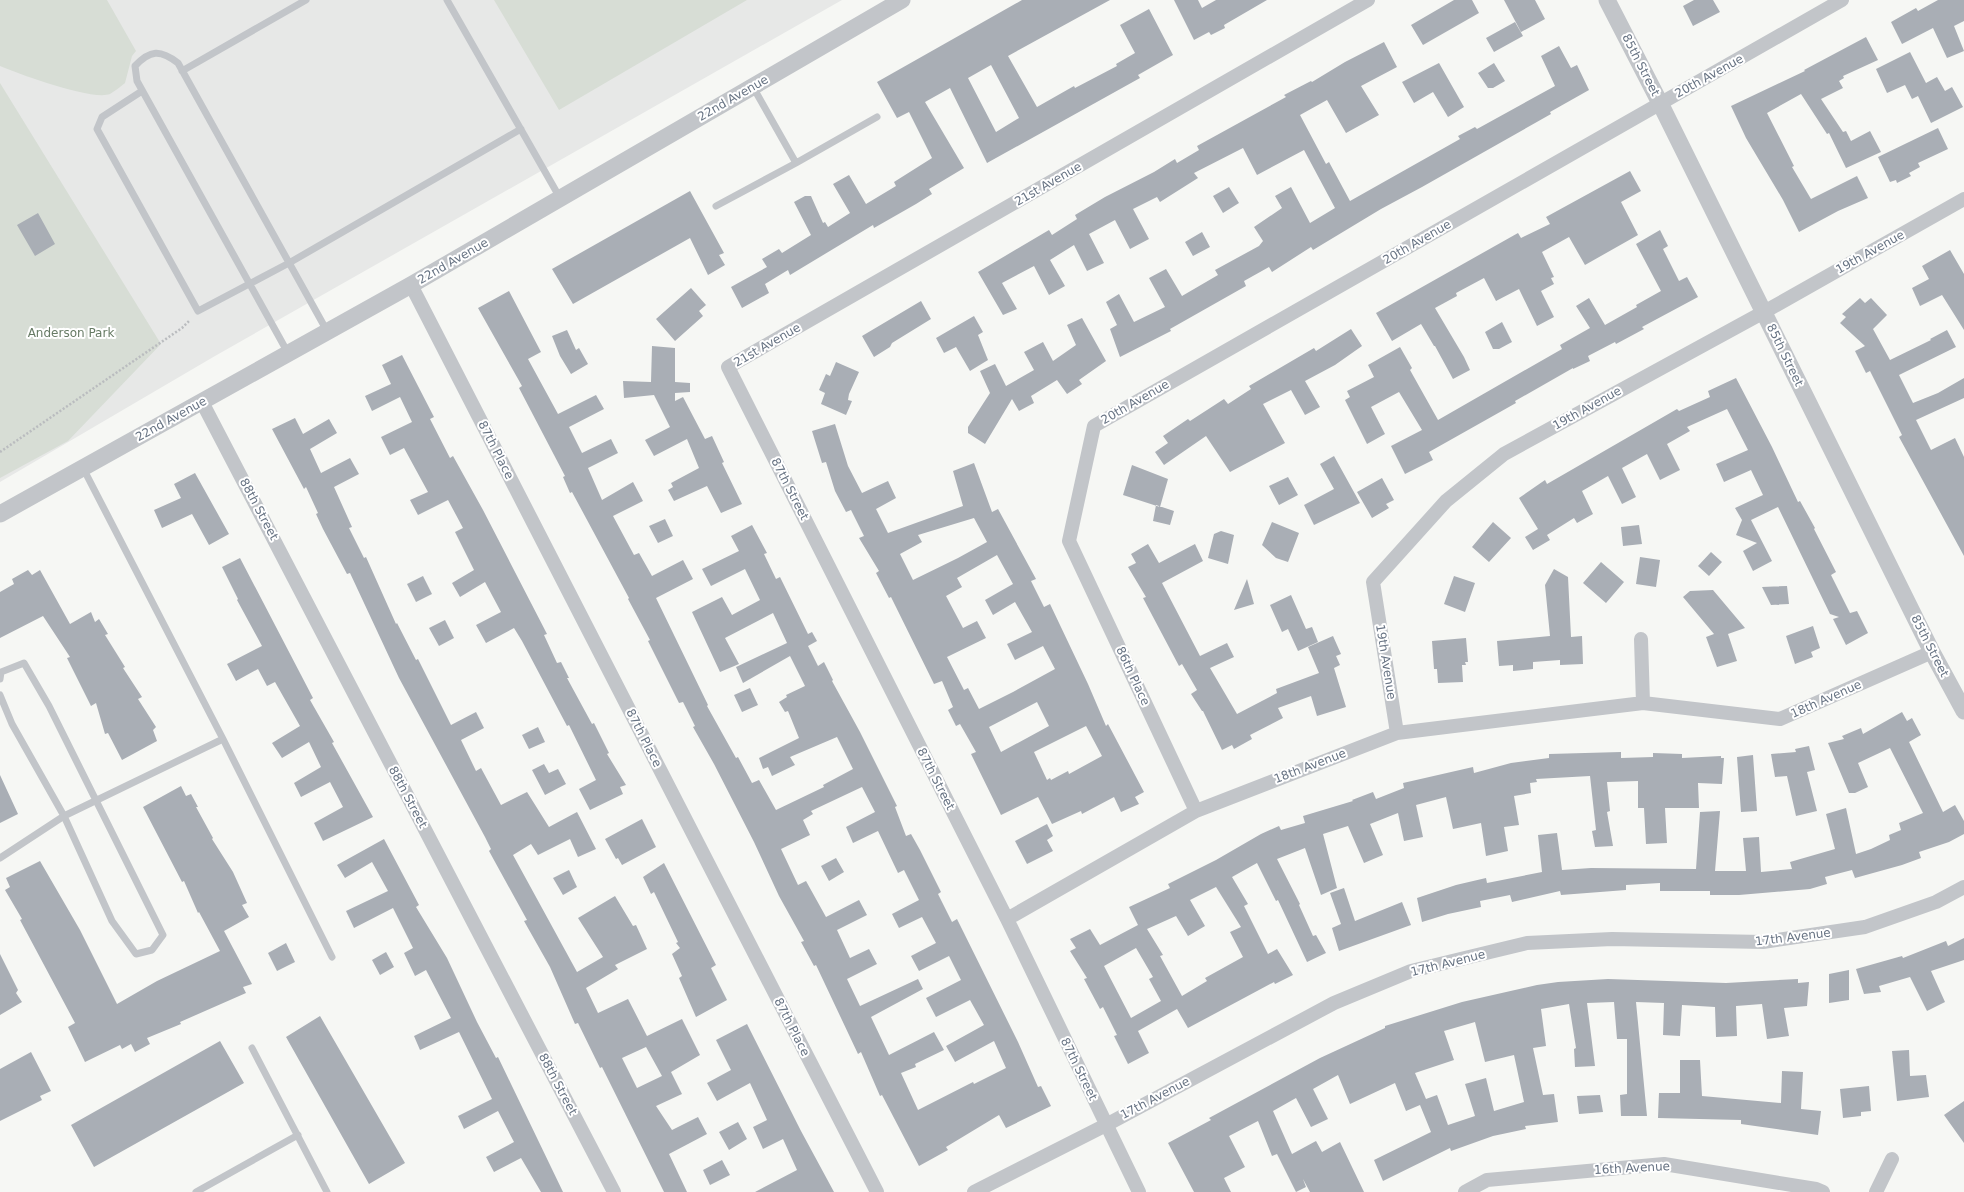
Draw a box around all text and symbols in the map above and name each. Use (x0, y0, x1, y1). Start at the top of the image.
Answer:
street label: 85th Street (1619, 32, 1663, 99)
street label: 20th Avenue (1672, 51, 1746, 101)
street label: 22nd Avenue (695, 72, 771, 124)
street label: 21st Avenue (1012, 159, 1084, 209)
street label: 20th Avenue (1381, 217, 1453, 267)
street label: 19th Avenue (1833, 227, 1907, 277)
street label: 22nd Avenue (415, 235, 491, 287)
street label: 21st Avenue (731, 320, 803, 370)
street label: 85th Street (1764, 321, 1806, 389)
park label: Anderson Park (28, 326, 114, 340)
street label: 20th Avenue (1099, 377, 1171, 427)
street label: 19th Avenue (1550, 383, 1624, 433)
street label: 22nd Avenue (133, 394, 209, 444)
street label: 87th Place (475, 419, 517, 481)
street label: 87th Street (768, 456, 812, 523)
street label: 88th Street (237, 476, 281, 543)
street label: 85th Street (1908, 613, 1952, 680)
street label: 19th Avenue (1373, 623, 1399, 701)
street label: 86th Place (1113, 644, 1153, 708)
street label: 18th Avenue (1788, 677, 1864, 721)
street label: 87th Place (623, 707, 665, 769)
street label: 87th Street (914, 746, 958, 813)
street label: 18th Avenue (1272, 746, 1348, 786)
street label: 88th Street (386, 764, 430, 831)
street label: 17th Avenue (1754, 925, 1832, 949)
street label: 17th Avenue (1409, 947, 1487, 979)
street label: 87th Place (771, 996, 813, 1058)
street label: 87th Street (1058, 1035, 1100, 1103)
street label: 88th Street (536, 1051, 580, 1118)
street label: 17th Avenue (1118, 1074, 1192, 1122)
street label: 16th Avenue (1594, 1159, 1670, 1177)

